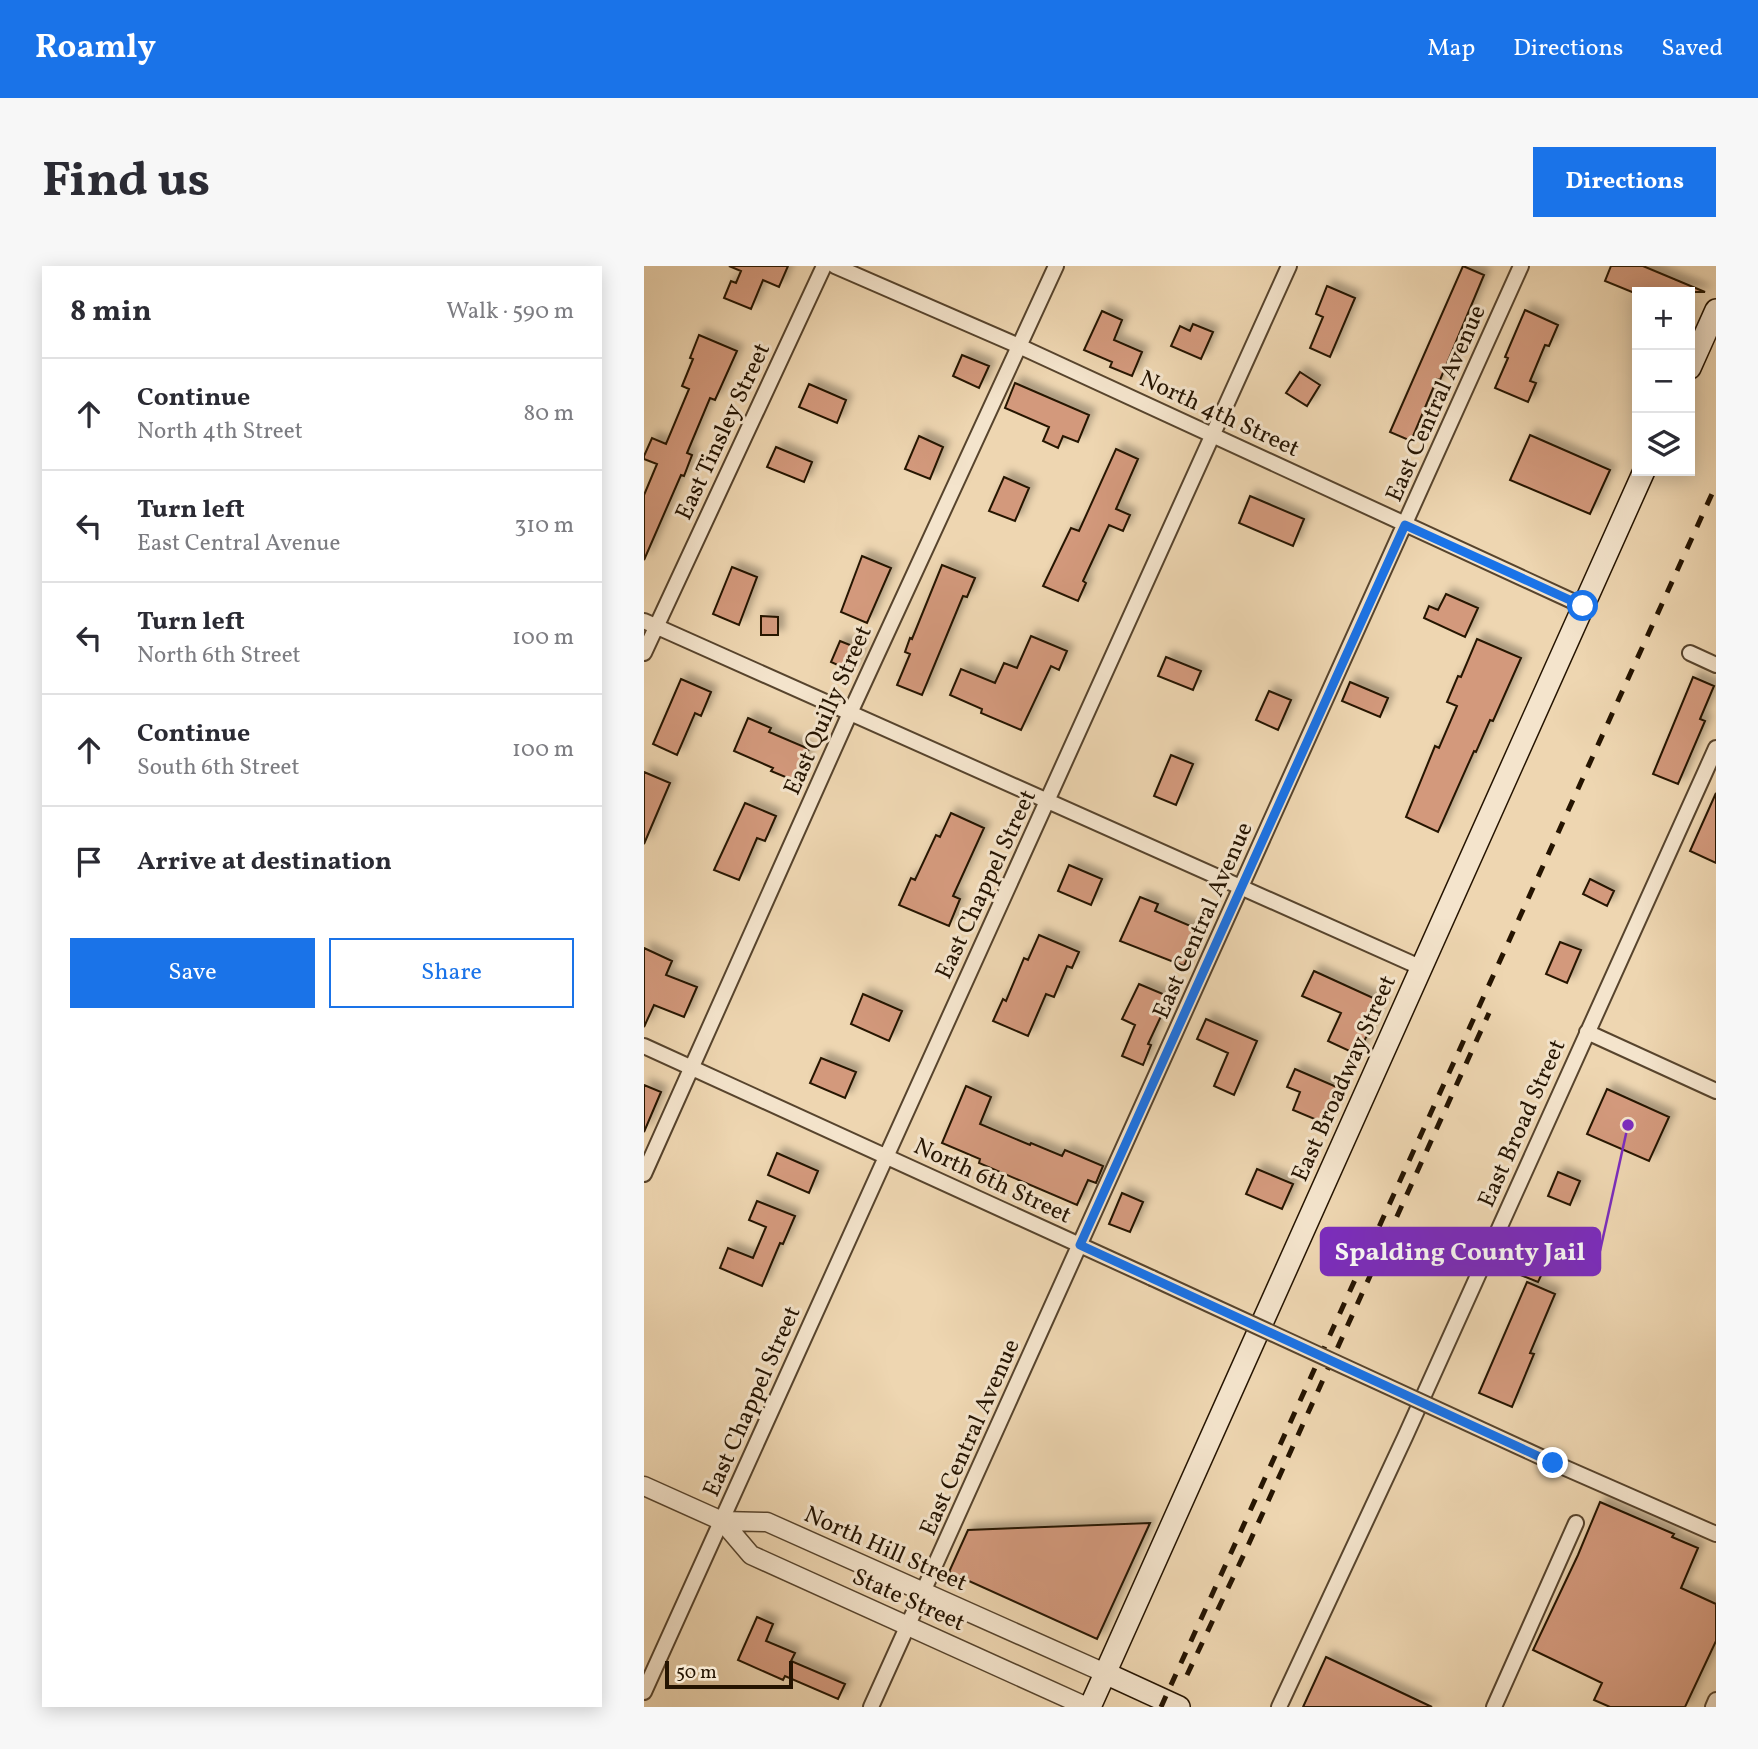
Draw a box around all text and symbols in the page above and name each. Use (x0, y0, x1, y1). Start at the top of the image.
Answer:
text: Roamly (35, 26, 156, 72)
text: Map (1427, 32, 1475, 66)
text: Directions (1513, 32, 1623, 66)
text: Saved (1661, 32, 1723, 66)
button: Directions (1533, 147, 1716, 217)
text: Find us (42, 148, 210, 217)
map controls (1632, 287, 1695, 476)
button: + (1632, 287, 1695, 350)
text: 8 min (70, 291, 152, 333)
text: Walk · 590 m (446, 296, 574, 328)
street label: East Central Avenue (1378, 300, 1496, 508)
street label: East Tinsley Street (668, 338, 780, 526)
button: − (1632, 350, 1695, 413)
street label: North 4th Street (1134, 363, 1305, 467)
text: Continue (137, 380, 250, 416)
icon: ahead (70, 395, 108, 433)
text: 80 m (524, 398, 574, 430)
button: layers (1632, 413, 1695, 476)
text: North 4th Street (137, 416, 303, 448)
text: Turn left (137, 492, 245, 528)
icon: left (70, 507, 108, 545)
text: 310 m (514, 510, 574, 542)
text: East Central Avenue (137, 528, 340, 560)
route start (1567, 590, 1598, 621)
text: Turn left (137, 604, 245, 640)
icon: left (70, 619, 108, 657)
street label: East Quilly Street (776, 621, 881, 801)
text: 100 m (512, 622, 574, 654)
text: North 6th Street (137, 640, 301, 672)
text: Continue (137, 716, 250, 752)
icon: ahead (70, 731, 108, 769)
text: 100 m (512, 734, 574, 766)
text: South 6th Street (137, 752, 300, 784)
street label: East Chappel Street (928, 785, 1046, 985)
street label: East Central Avenue (1145, 817, 1263, 1025)
icon: arrive (70, 843, 108, 881)
text: Arrive at destination (137, 844, 392, 880)
button: Save (70, 938, 315, 1008)
button: Share (329, 938, 574, 1008)
street label: East Broadway Street (1284, 970, 1406, 1188)
street label: East Broad Street (1471, 1034, 1575, 1213)
street label: North 6th Street (908, 1130, 1077, 1233)
callout: Spalding County Jail (1321, 1228, 1600, 1275)
text: Spalding County Jail (1335, 1235, 1586, 1271)
street label: East Chappel Street (695, 1301, 810, 1503)
street label: East Central Avenue (912, 1334, 1030, 1542)
route end (1537, 1447, 1568, 1478)
street label: North Hill Street (798, 1499, 972, 1601)
street label: State Street (846, 1561, 970, 1641)
scale bar (665, 1658, 793, 1690)
text: 50 m (676, 1660, 717, 1686)

